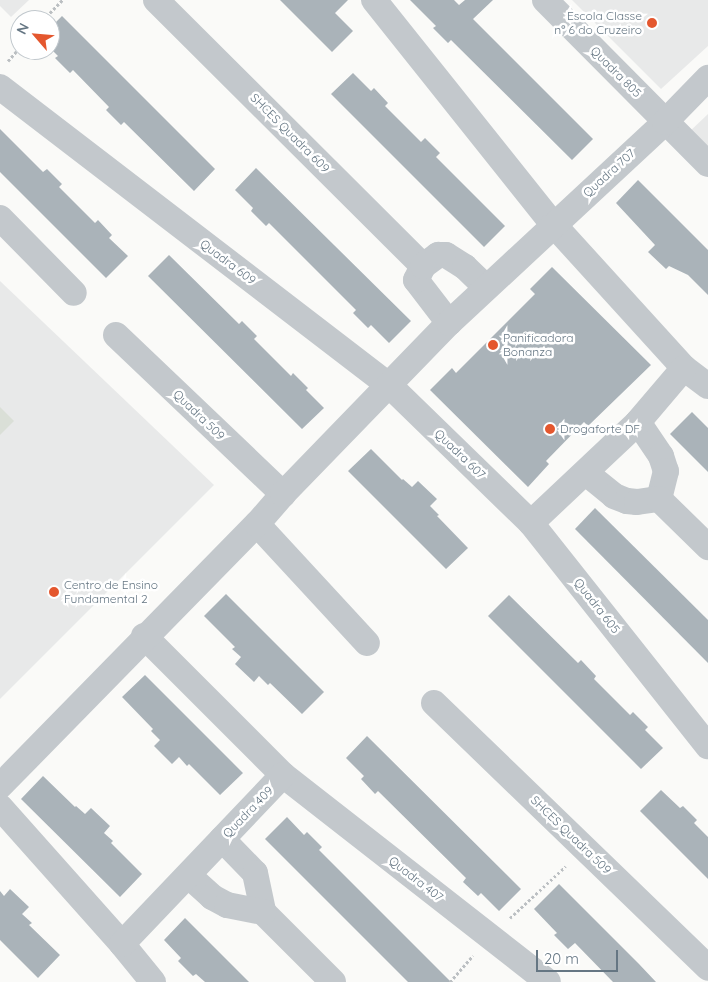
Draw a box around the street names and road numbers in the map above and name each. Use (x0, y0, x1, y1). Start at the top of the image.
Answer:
street label: Quadra 805 (588, 44, 644, 100)
street label: SHCES Quadra 609 (247, 90, 333, 176)
street label: Quadra 707 (580, 146, 638, 200)
street label: Quadra 609 (197, 236, 259, 288)
street label: Quadra 509 (170, 387, 228, 443)
street label: Quadra 607 (432, 426, 488, 482)
street label: Quadra 605 (571, 576, 623, 636)
street label: Quadra 409 (220, 783, 276, 841)
street label: SHCES Quadra 509 (528, 793, 614, 877)
street label: Quadra 407 (386, 853, 446, 905)

